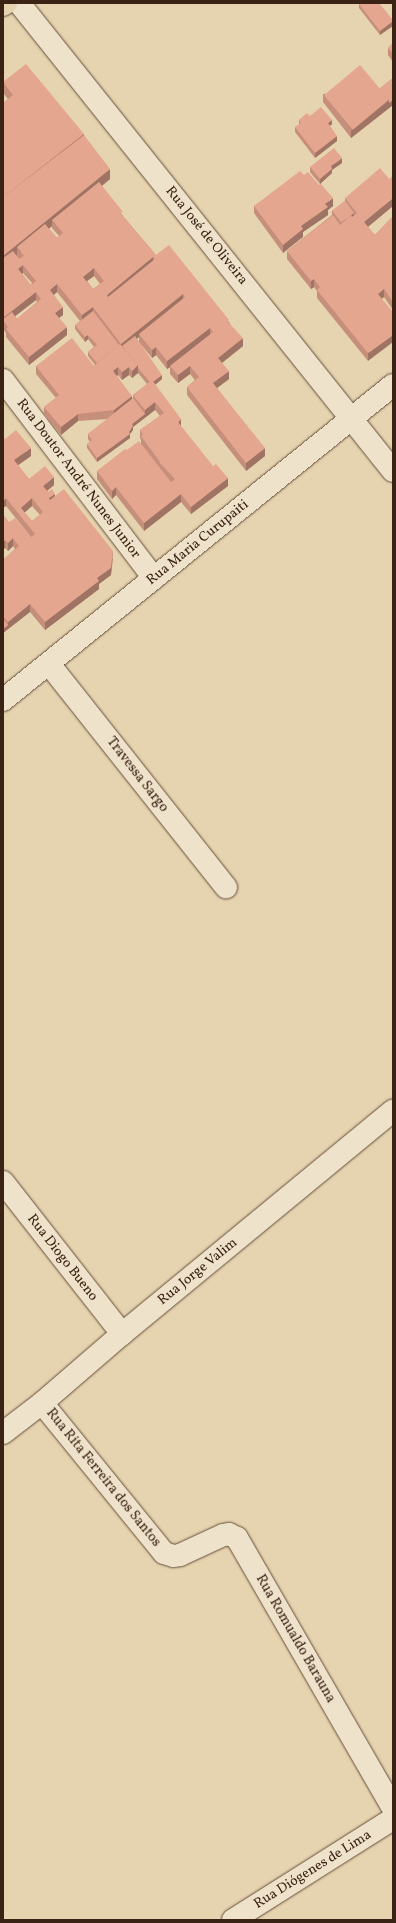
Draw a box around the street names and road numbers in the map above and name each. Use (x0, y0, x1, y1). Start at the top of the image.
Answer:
street label: Rua José de Oliveira (161, 183, 251, 289)
street label: Rua Doutor André Nunes Junior (12, 396, 144, 562)
street label: Rua Maria Curupaiti (144, 497, 252, 589)
street label: Travessa Sargo (102, 734, 172, 816)
street label: Rua Diogo Bueno (23, 1211, 101, 1305)
street label: Rua Jorge Valim (155, 1235, 241, 1309)
street label: Rua Rita Ferreira dos Santos (42, 1405, 164, 1551)
street label: Rua Romualdo Barauna (251, 1572, 339, 1706)
street label: Rua Diógenes de Lima (251, 1827, 375, 1913)

